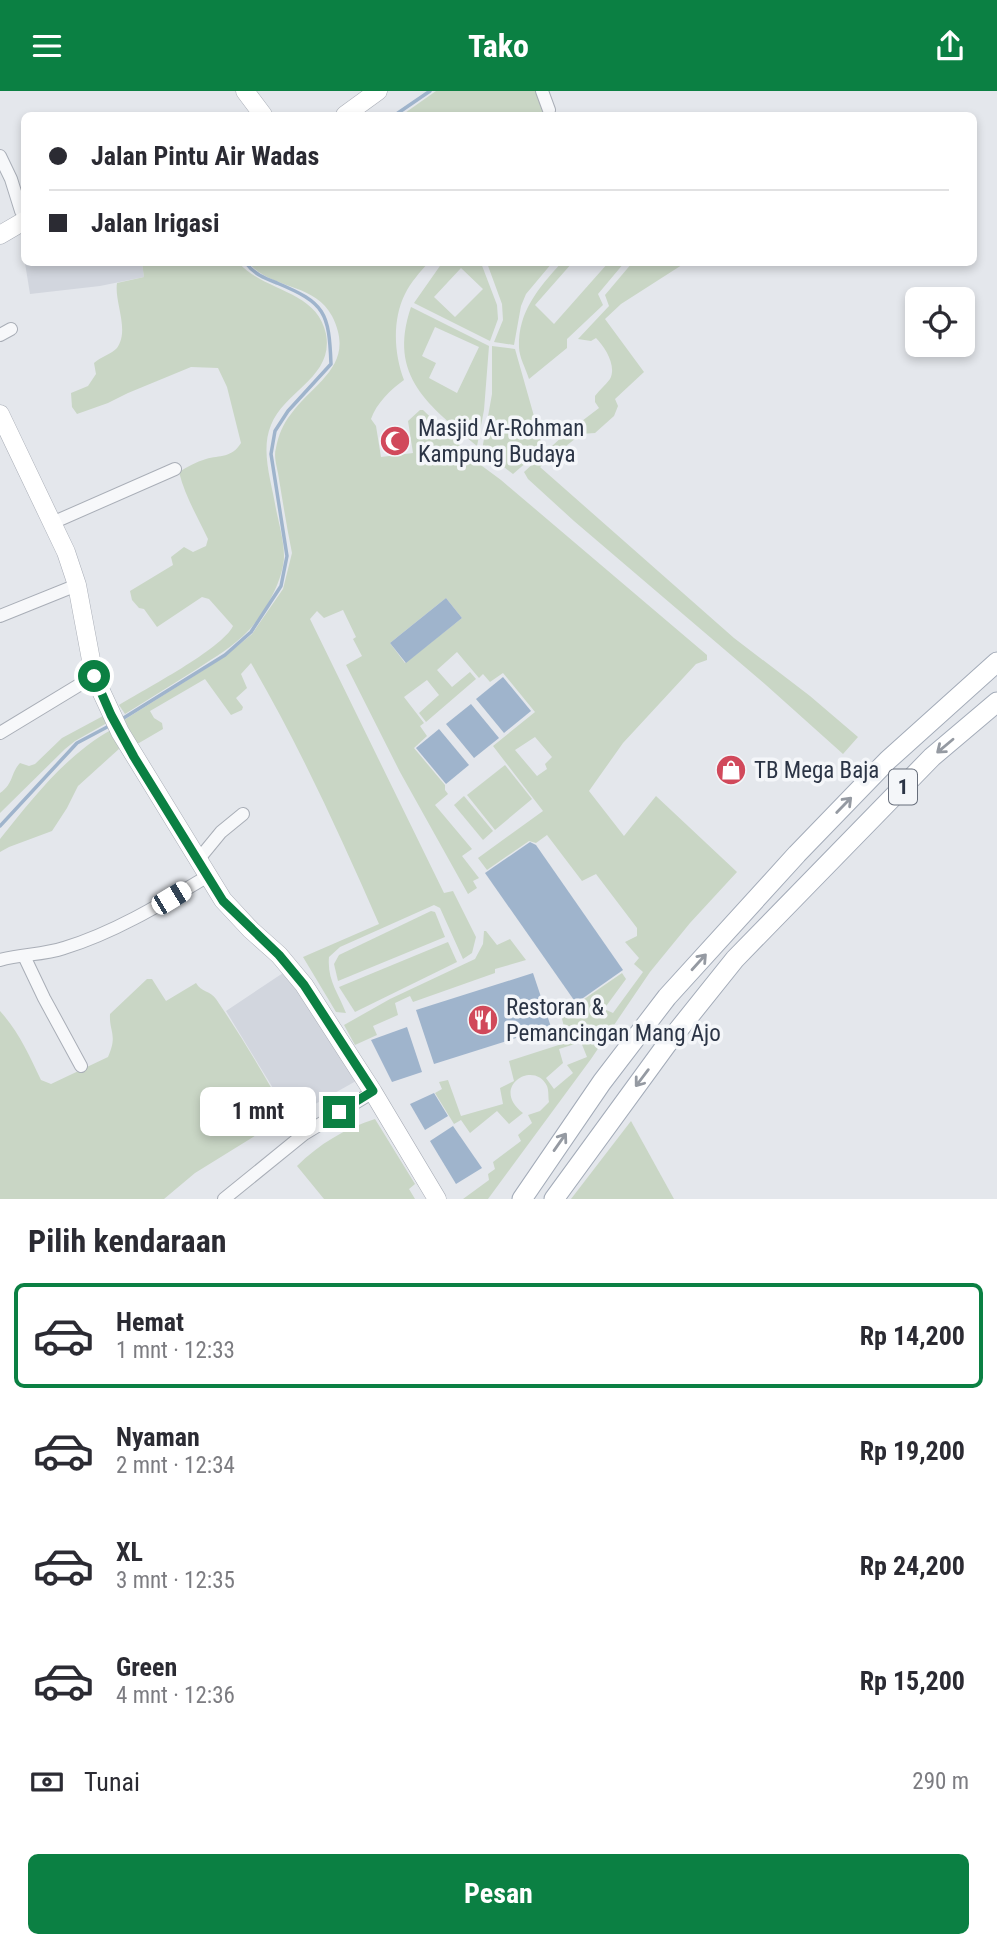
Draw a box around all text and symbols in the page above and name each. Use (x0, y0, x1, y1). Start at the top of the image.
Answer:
icon: menu (28, 27, 66, 65)
text: Tako (468, 27, 529, 65)
icon: share (931, 27, 969, 65)
text: Jalan Pintu Air Wadas (91, 141, 319, 171)
text: Jalan Irigasi (91, 208, 219, 238)
map controls (905, 287, 975, 357)
button: locate (905, 287, 975, 357)
place label: Masjid Ar-Rohman Kampung Budaya (418, 415, 584, 468)
mosque icon: Masjid Ar-Rohman Kampung Budaya (378, 424, 412, 458)
route start (78, 660, 110, 692)
one-way arrow (936, 738, 954, 754)
shop icon: TB Mega Baja (714, 753, 748, 787)
place label: TB Mega Baja (754, 757, 879, 784)
road number: 1 (889, 769, 917, 805)
one-way arrow (836, 797, 853, 814)
car (148, 878, 195, 918)
one-way arrow (690, 954, 707, 971)
place label: Restoran & Pemancingan Mang Ajo (506, 994, 721, 1047)
restaurant icon: Restoran & Pemancingan Mang Ajo (466, 1003, 500, 1037)
one-way arrow (635, 1068, 649, 1087)
callout: 1 mnt (199, 1087, 314, 1137)
route end (323, 1096, 355, 1128)
text: 1 mnt (232, 1098, 284, 1125)
one-way arrow (553, 1133, 567, 1153)
text: Pilih kendaraan (28, 1222, 227, 1260)
icon: car (32, 1304, 95, 1367)
text: Hemat (116, 1307, 184, 1337)
text: Rp 14,200 (860, 1321, 965, 1351)
text: 1 mnt · 12:33 (116, 1337, 235, 1364)
icon: car (32, 1419, 95, 1482)
text: Nyaman (116, 1422, 200, 1452)
text: Rp 19,200 (860, 1436, 965, 1466)
text: 2 mnt · 12:34 (116, 1452, 235, 1479)
icon: car (32, 1534, 95, 1597)
text: XL (116, 1537, 143, 1567)
text: Rp 24,200 (860, 1551, 965, 1581)
text: 3 mnt · 12:35 (116, 1567, 235, 1594)
icon: car (32, 1649, 95, 1712)
text: Green (116, 1652, 177, 1682)
text: Rp 15,200 (860, 1666, 965, 1696)
text: 4 mnt · 12:36 (116, 1682, 235, 1709)
icon: cash (28, 1763, 66, 1801)
text: Tunai (84, 1767, 140, 1797)
text: 290 m (912, 1768, 969, 1795)
button: Pesan (28, 1854, 969, 1934)

